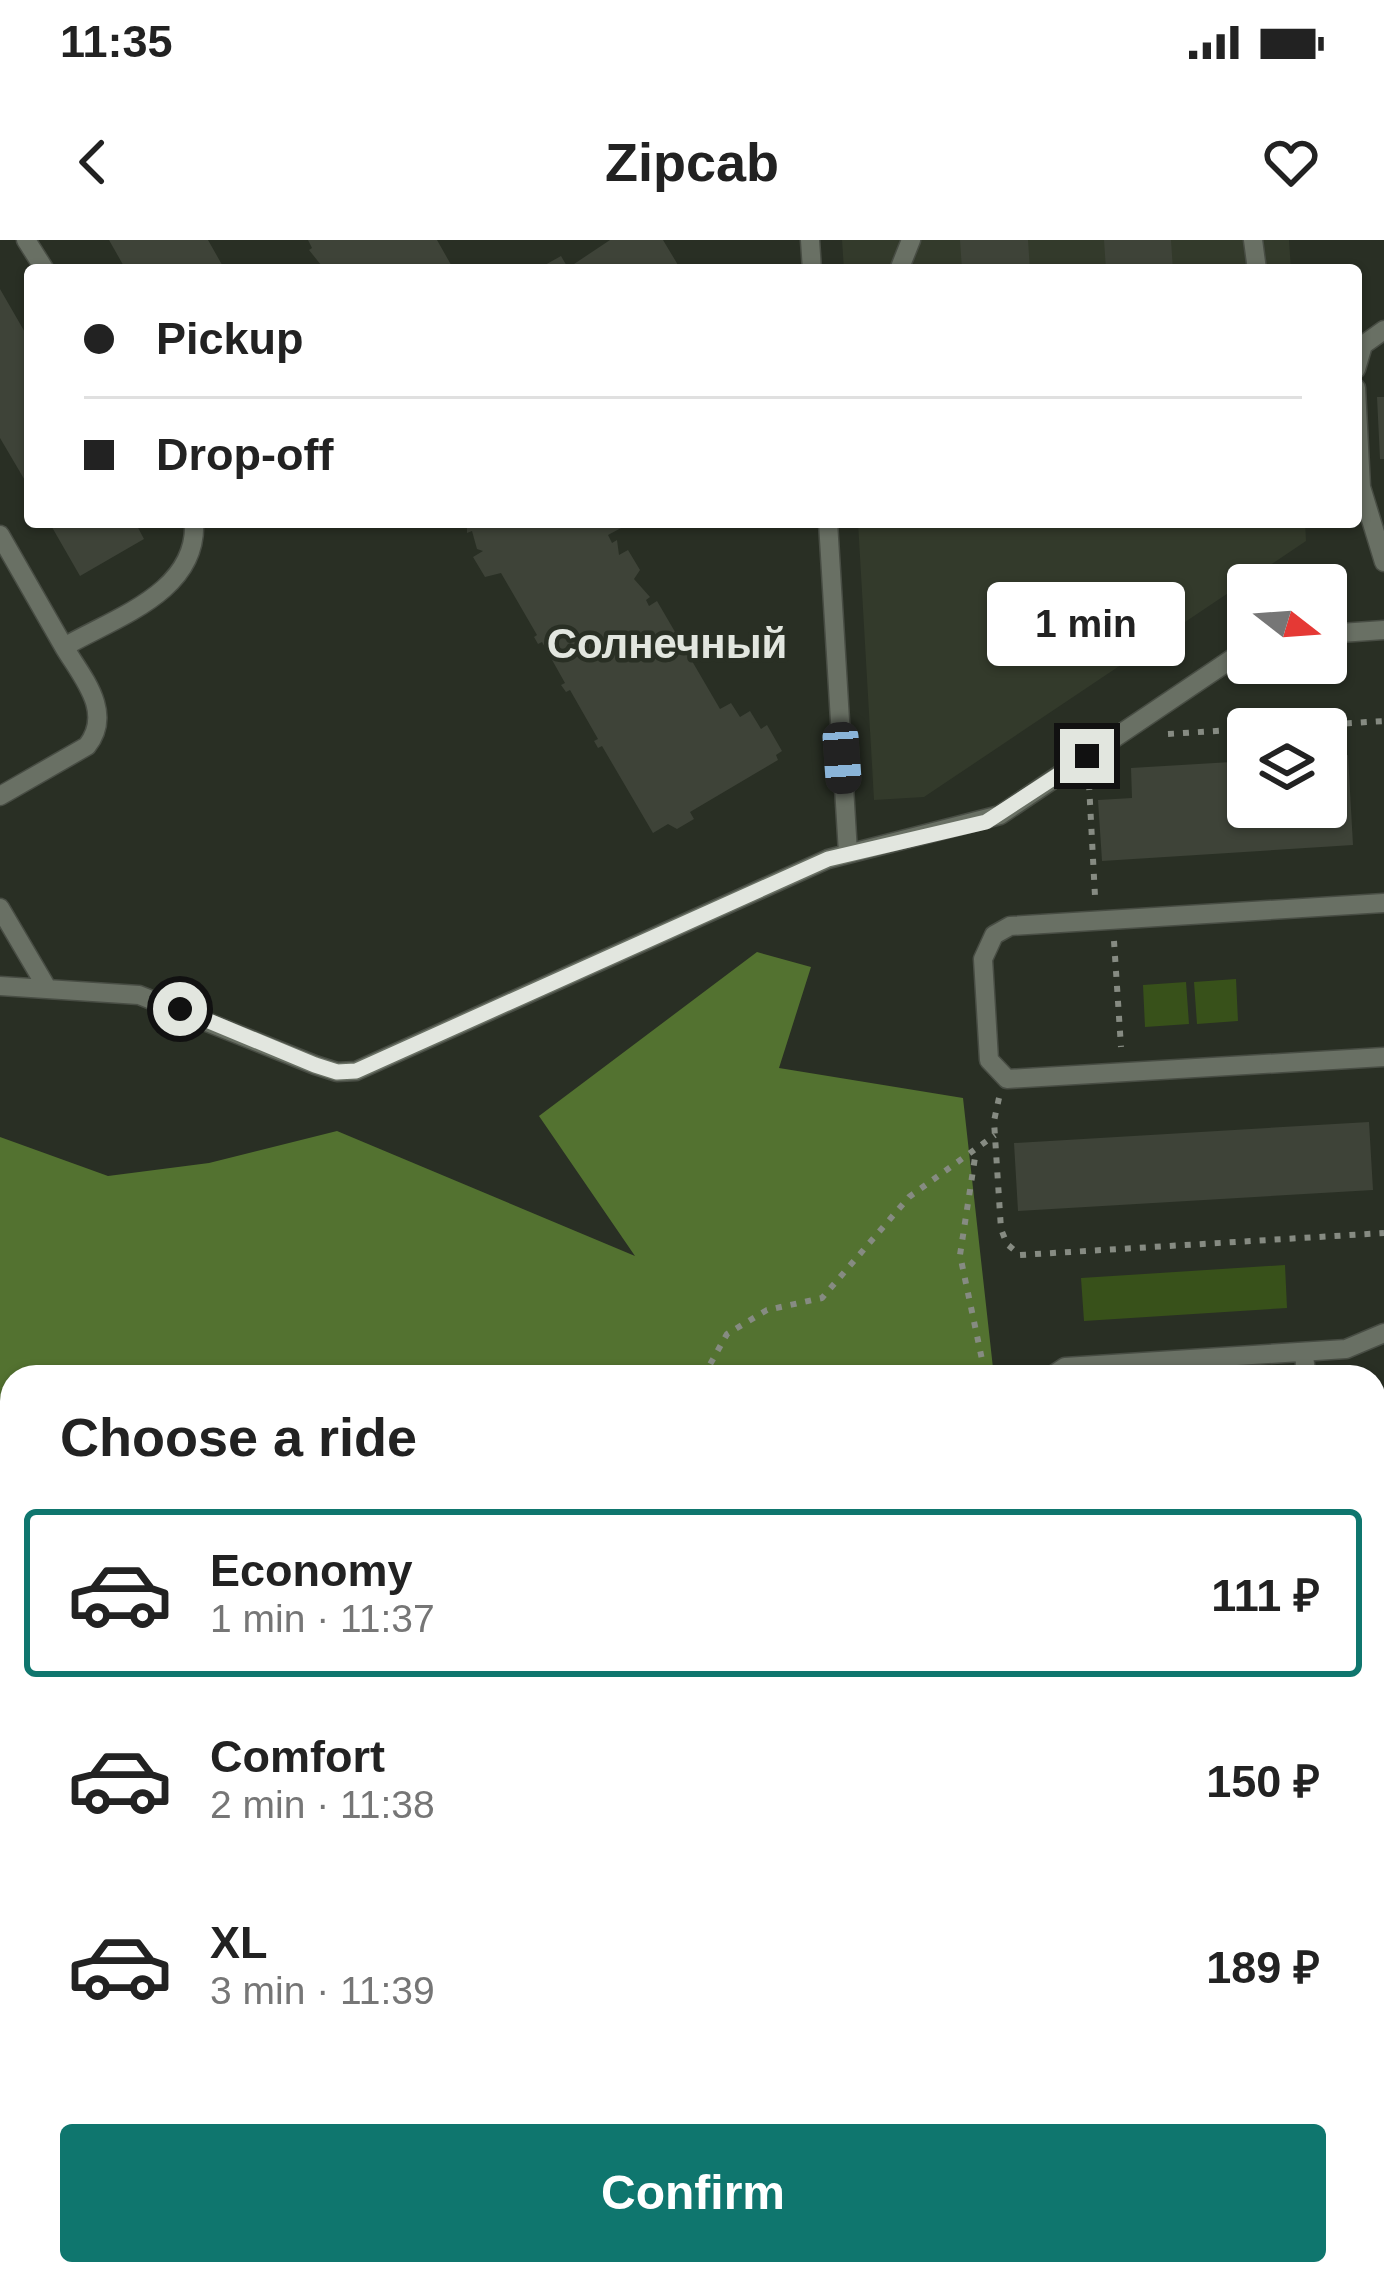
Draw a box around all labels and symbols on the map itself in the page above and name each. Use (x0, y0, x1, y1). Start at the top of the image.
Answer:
north arrow (1227, 564, 1347, 684)
callout: 1 min (988, 582, 1186, 666)
district label: Солнечный (547, 620, 787, 667)
car (822, 721, 862, 795)
route end (1060, 729, 1114, 783)
route start (153, 982, 207, 1036)

